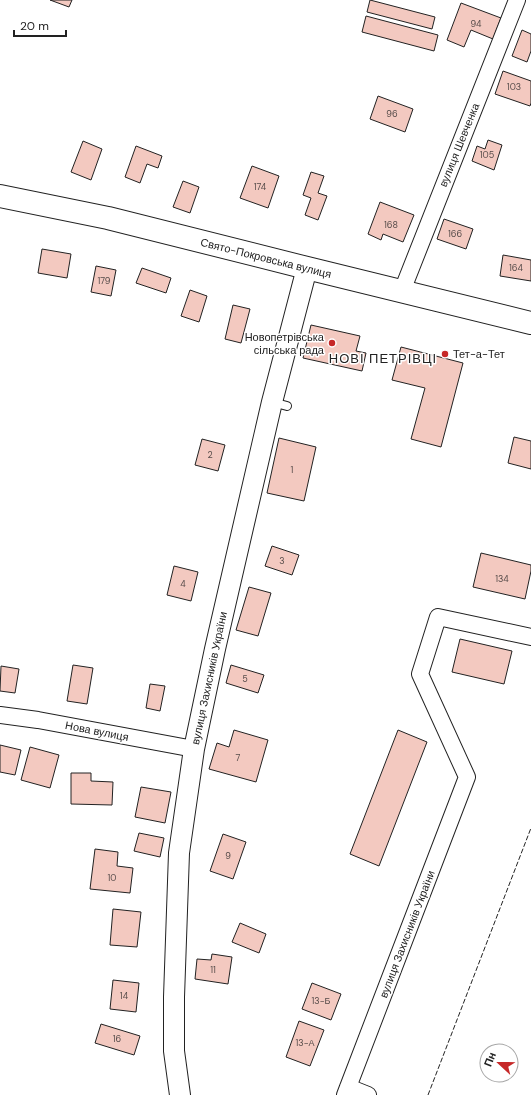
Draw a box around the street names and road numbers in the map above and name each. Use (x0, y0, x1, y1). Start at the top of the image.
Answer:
street label: вулиця Шевченка (436, 100, 483, 189)
street label: Свято-Покровська вулиця (199, 235, 333, 281)
street label: вулиця Захисників України (188, 610, 230, 746)
street label: Нова вулиця (64, 718, 130, 744)
street label: вулиця Захисників України (376, 868, 438, 1000)

